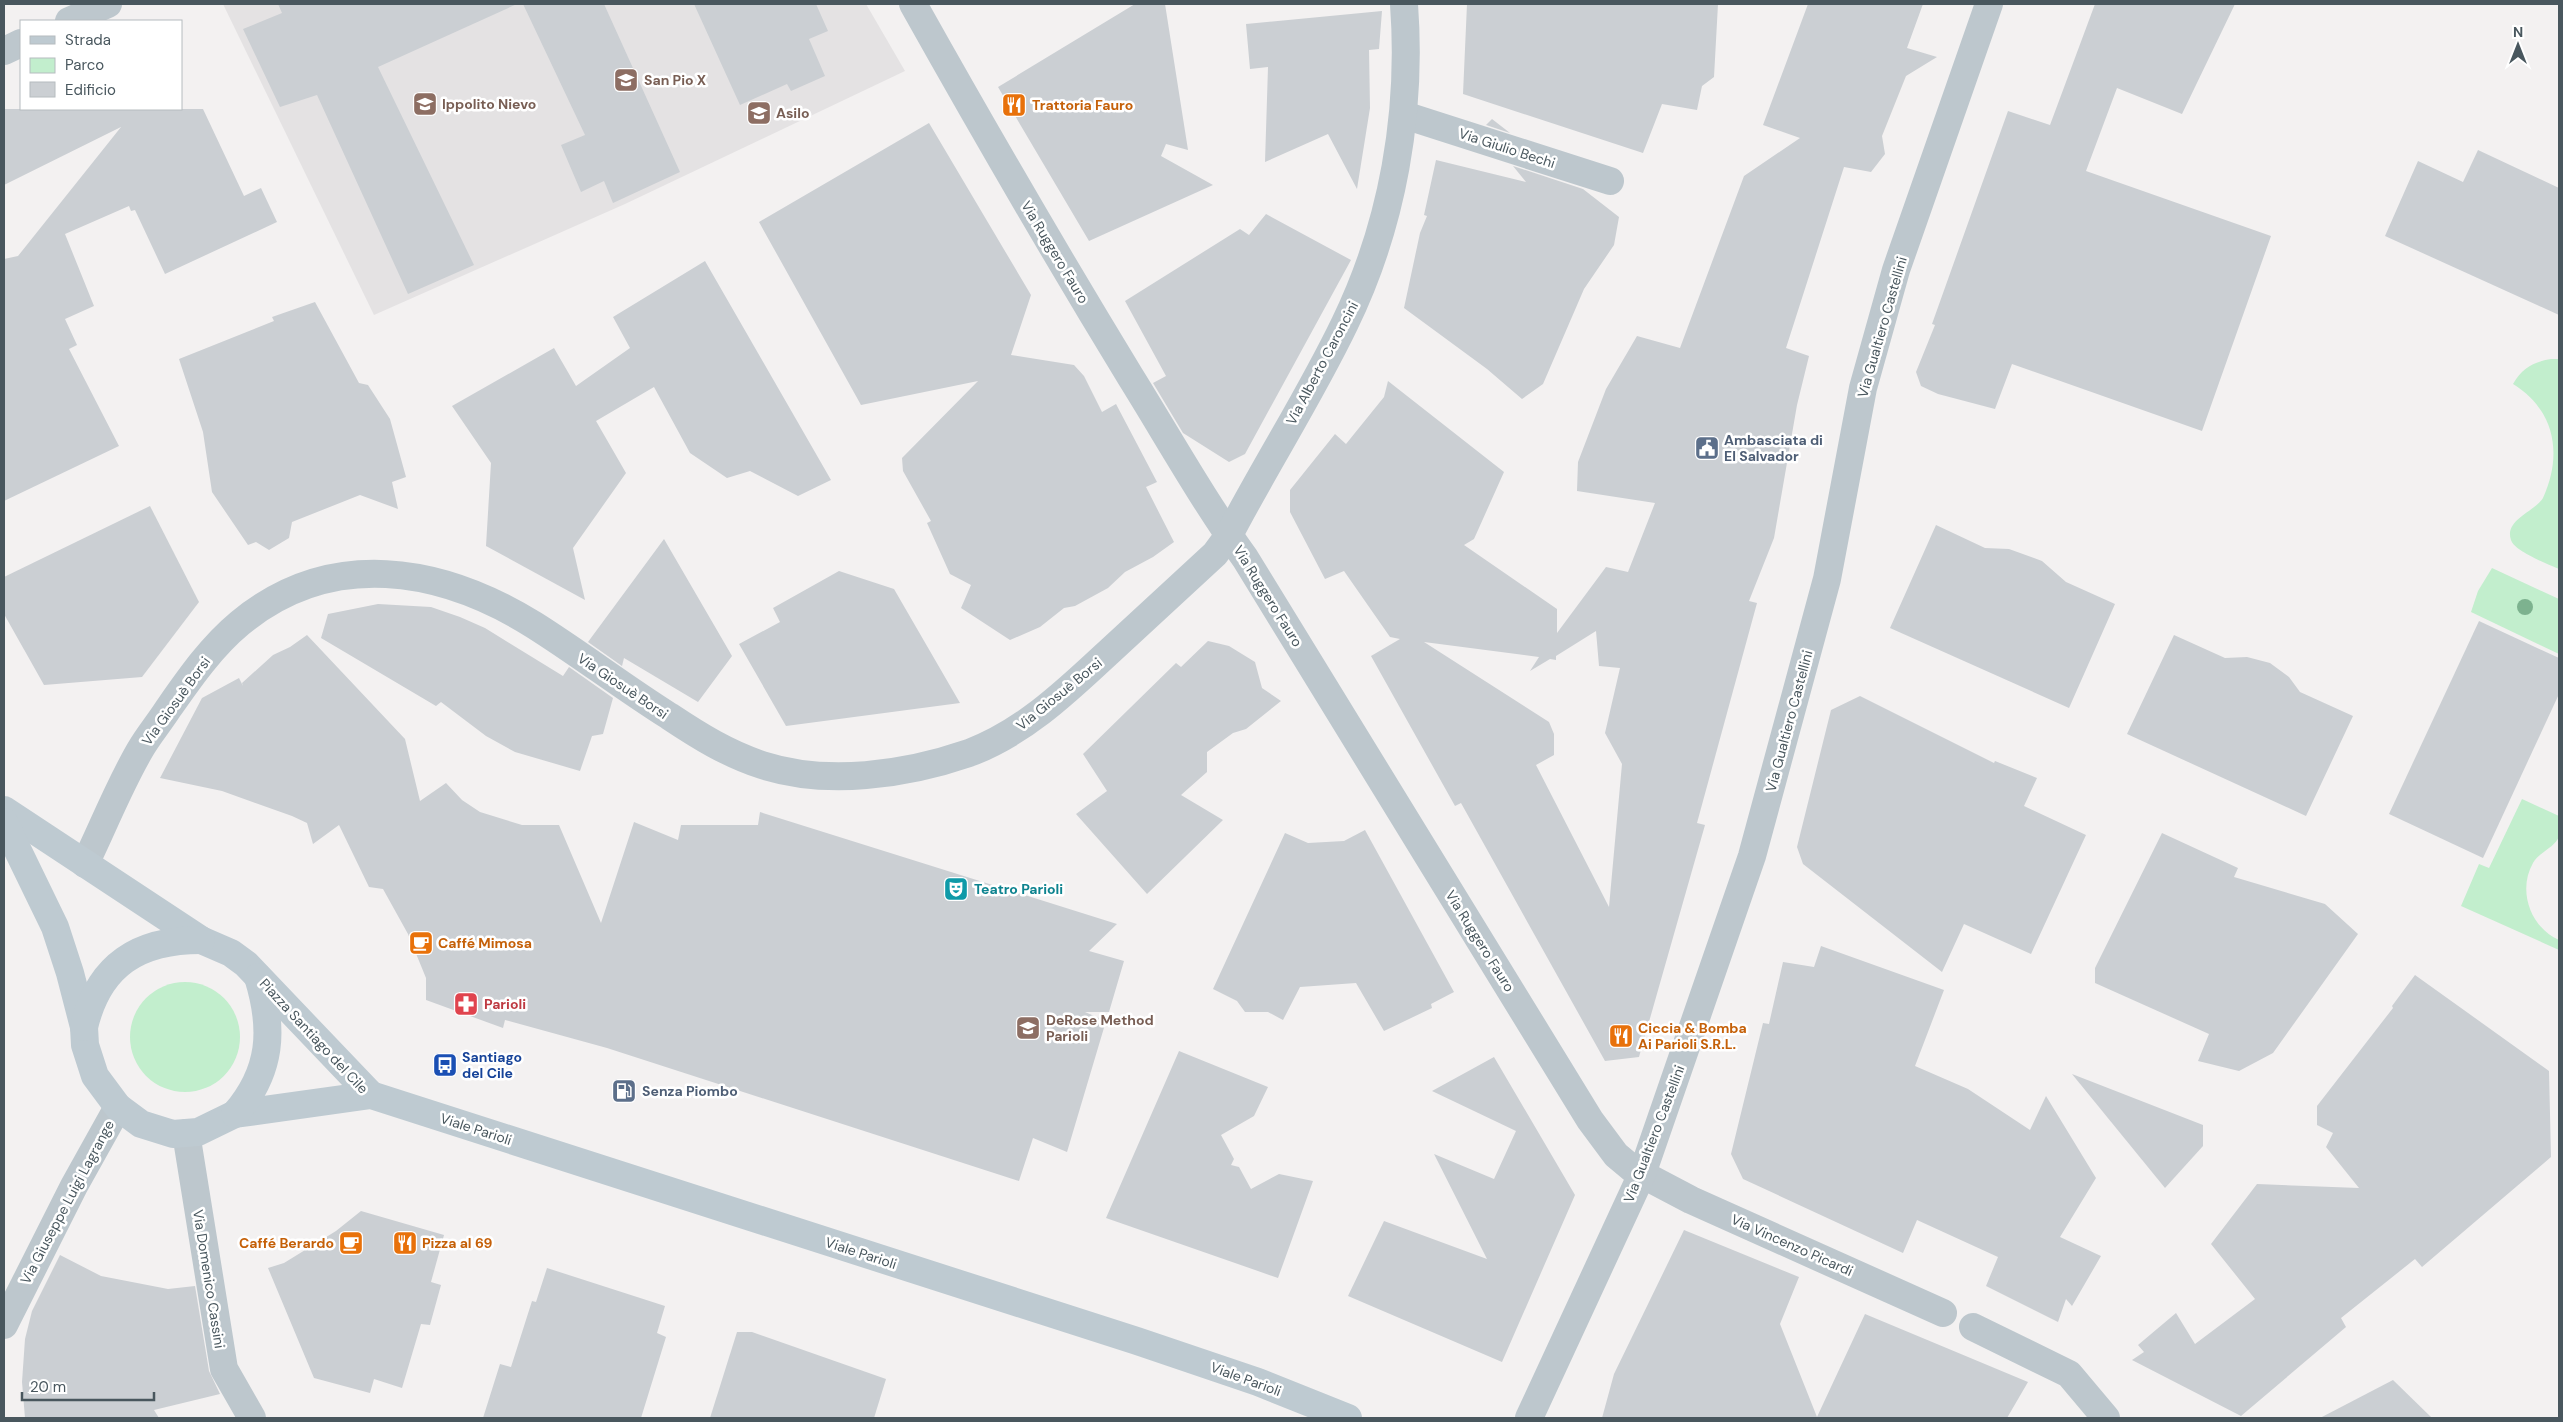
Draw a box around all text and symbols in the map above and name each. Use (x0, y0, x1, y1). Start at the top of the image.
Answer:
legend (20, 20, 182, 110)
north arrow (2493, 20, 2543, 70)
text: N (2513, 23, 2523, 41)
text: Strada (65, 30, 111, 50)
text: Parco (65, 55, 104, 75)
school or university icon: San Pio X (613, 67, 639, 93)
place label: San Pio X (644, 71, 706, 89)
text: Edificio (65, 80, 116, 100)
school or university icon: Ippolito Nievo (412, 91, 438, 117)
restaurant icon: Trattoria Fauro (1001, 92, 1027, 118)
place label: Ippolito Nievo (442, 95, 536, 113)
place label: Trattoria Fauro (1032, 96, 1133, 114)
school or university icon: Asilo (746, 100, 772, 126)
place label: Asilo (776, 104, 810, 122)
street label: Via Giulio Bechi (1456, 124, 1558, 172)
street label: Via Ruggero Fauro (1017, 197, 1093, 307)
street label: Via Gualtiero Castellini (1853, 254, 1911, 400)
street label: Via Alberto Caroncini (1282, 298, 1362, 428)
place label: Ambasciata di El Salvador (1724, 431, 1823, 465)
public building icon: Ambasciata di El Salvador (1694, 435, 1720, 461)
street label: Via Ruggero Fauro (1229, 542, 1307, 650)
street label: Via Gualtiero Castellini (1761, 648, 1817, 794)
street label: Via Giosuè Borsi (574, 649, 672, 723)
street label: Via Giosuè Borsi (138, 653, 214, 749)
street label: Via Giosuè Borsi (1012, 654, 1106, 734)
theatre icon: Teatro Parioli (943, 876, 969, 902)
place label: Teatro Parioli (974, 880, 1063, 898)
street label: Via Ruggero Fauro (1441, 887, 1519, 995)
cafe icon: Caffé Mimosa (408, 930, 434, 956)
place label: Caffé Mimosa (438, 934, 532, 952)
street label: Piazza Santiago del Cile (256, 975, 372, 1097)
pharmacy icon: Parioli (453, 991, 479, 1017)
place label: Parioli (484, 995, 526, 1013)
place label: DeRose Method Parioli (1046, 1011, 1154, 1045)
school or university icon: DeRose Method Parioli (1015, 1015, 1041, 1041)
place label: Ciccia & Bomba Ai Parioli S.R.L. (1638, 1019, 1747, 1053)
restaurant icon: Ciccia & Bomba Ai Parioli S.R.L. (1608, 1023, 1634, 1049)
place label: Santiago del Cile (462, 1048, 522, 1082)
bus stop icon: Santiago del Cile (432, 1052, 458, 1078)
street label: Via Gualtiero Castellini (1619, 1063, 1689, 1205)
fuel station icon: Senza Piombo (611, 1078, 637, 1104)
place label: Senza Piombo (642, 1082, 738, 1100)
street label: Viale Parioli (438, 1109, 514, 1149)
street label: Via Giuseppe Luigi Lagrange (16, 1117, 118, 1287)
street label: Via Domenico Cassini (189, 1208, 229, 1350)
street label: Via Vincenzo Picardi (1728, 1210, 1856, 1280)
cafe icon: Caffé Berardo (338, 1230, 364, 1256)
restaurant icon: Pizza al 69 (392, 1230, 418, 1256)
street label: Viale Parioli (823, 1233, 899, 1273)
place label: Caffé Berardo (239, 1234, 334, 1252)
place label: Pizza al 69 (422, 1234, 492, 1252)
street label: Viale Parioli (1208, 1358, 1284, 1400)
scale bar (22, 1370, 155, 1402)
text: 20 m (30, 1377, 66, 1397)

